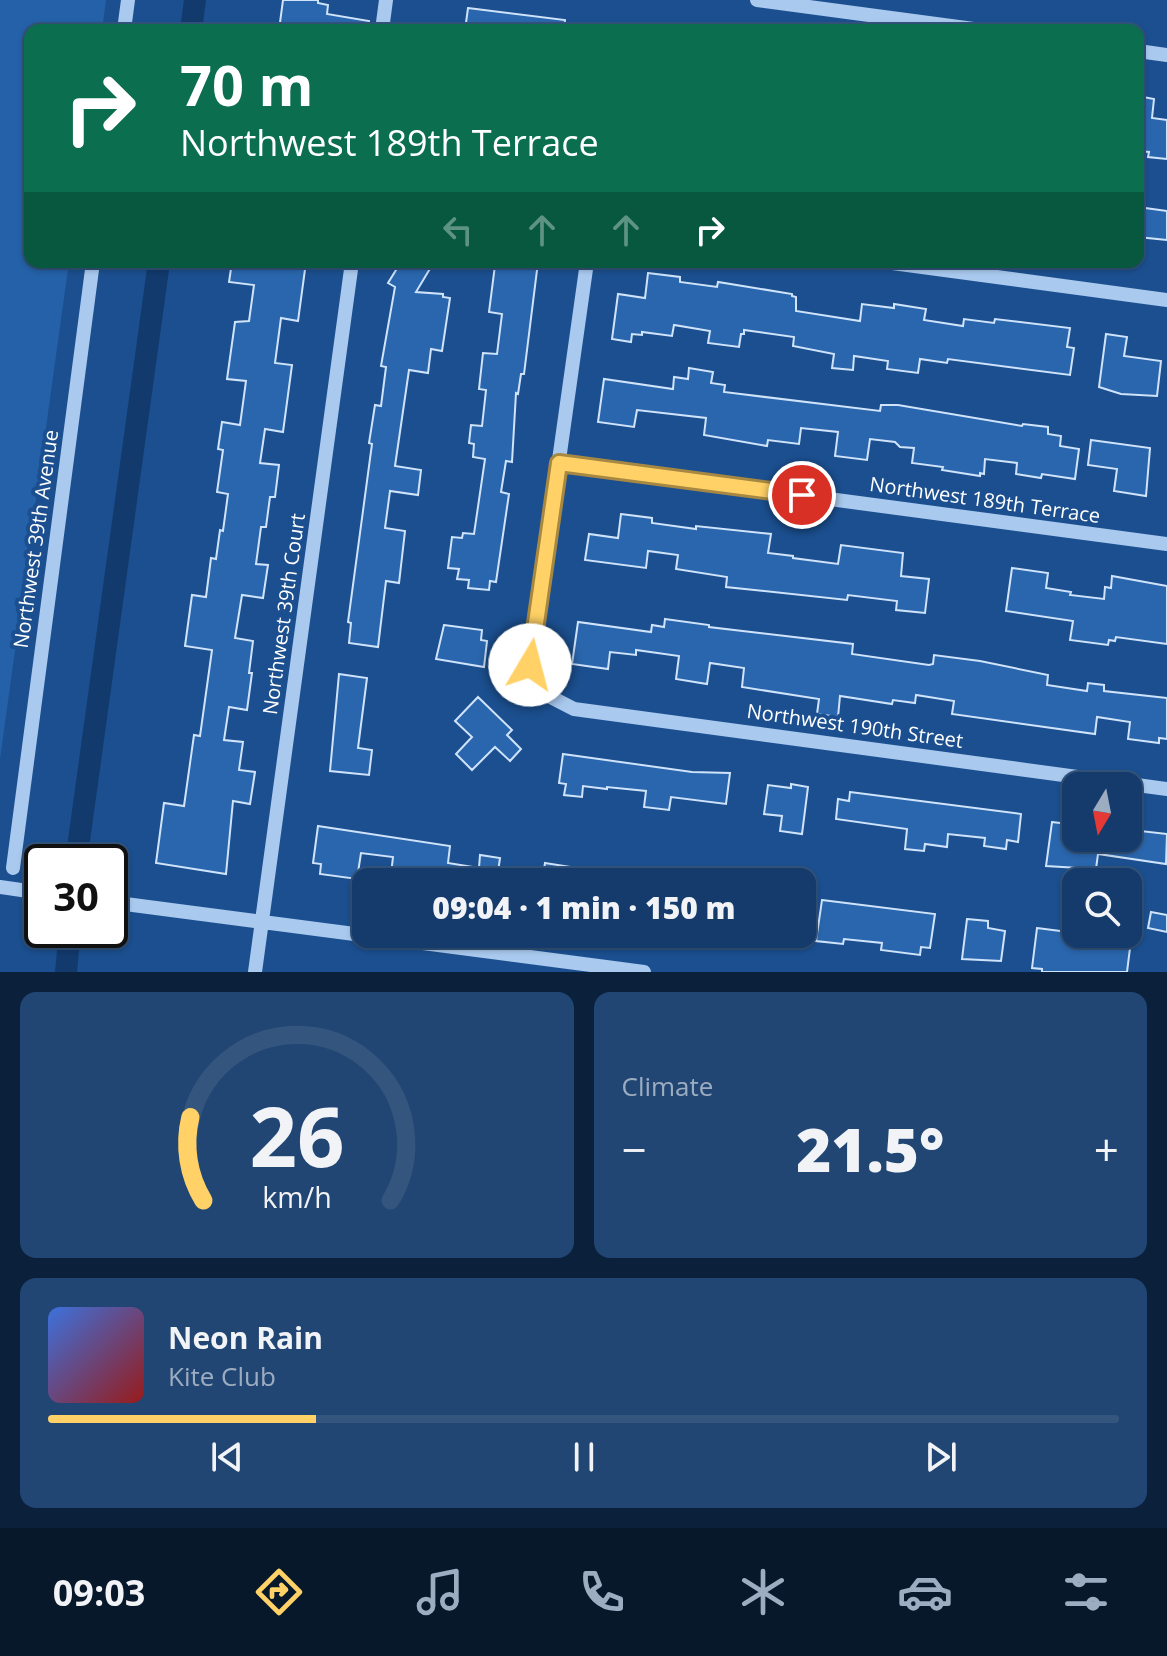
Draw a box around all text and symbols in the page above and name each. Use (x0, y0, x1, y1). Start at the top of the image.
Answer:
text: 70 m (180, 46, 314, 122)
icon: right (48, 56, 152, 160)
text: Northwest 189th Terrace (180, 118, 599, 167)
icon: left (436, 208, 480, 252)
icon: ahead (520, 208, 564, 252)
icon: ahead (604, 208, 648, 252)
icon: right (688, 208, 732, 252)
street label: Northwest 39th Avenue (7, 428, 64, 650)
pin (768, 461, 836, 529)
street label: Northwest 189th Terrace (868, 470, 1102, 529)
icon: arrive (780, 473, 824, 517)
street label: Northwest 39th Court (256, 512, 311, 716)
position arrow (488, 623, 572, 707)
street label: Northwest 190th Street (745, 697, 965, 754)
north arrow (1062, 772, 1142, 852)
map controls (1062, 772, 1142, 948)
speed limit sign: 30 (24, 844, 128, 948)
button: search (1062, 868, 1142, 948)
text: 09:04 · 1 min · 150 m (432, 887, 736, 928)
text: Climate (622, 1068, 713, 1104)
text: 26 (249, 1078, 344, 1191)
text: 21.5° (796, 1108, 944, 1190)
text: − (622, 1119, 647, 1179)
text: + (1094, 1119, 1119, 1179)
text: km/h (262, 1177, 331, 1216)
text: Neon Rain (168, 1317, 323, 1358)
text: Kite Club (168, 1358, 276, 1394)
icon: previous (205, 1435, 249, 1479)
icon: pause (562, 1435, 606, 1479)
icon: next (919, 1435, 963, 1479)
icon: directions (251, 1564, 307, 1620)
icon: music (412, 1564, 468, 1620)
icon: phone (574, 1564, 630, 1620)
icon: climate (735, 1564, 791, 1620)
icon: car (897, 1564, 953, 1620)
icon: filters (1058, 1564, 1114, 1620)
text: 09:03 (53, 1568, 145, 1617)

